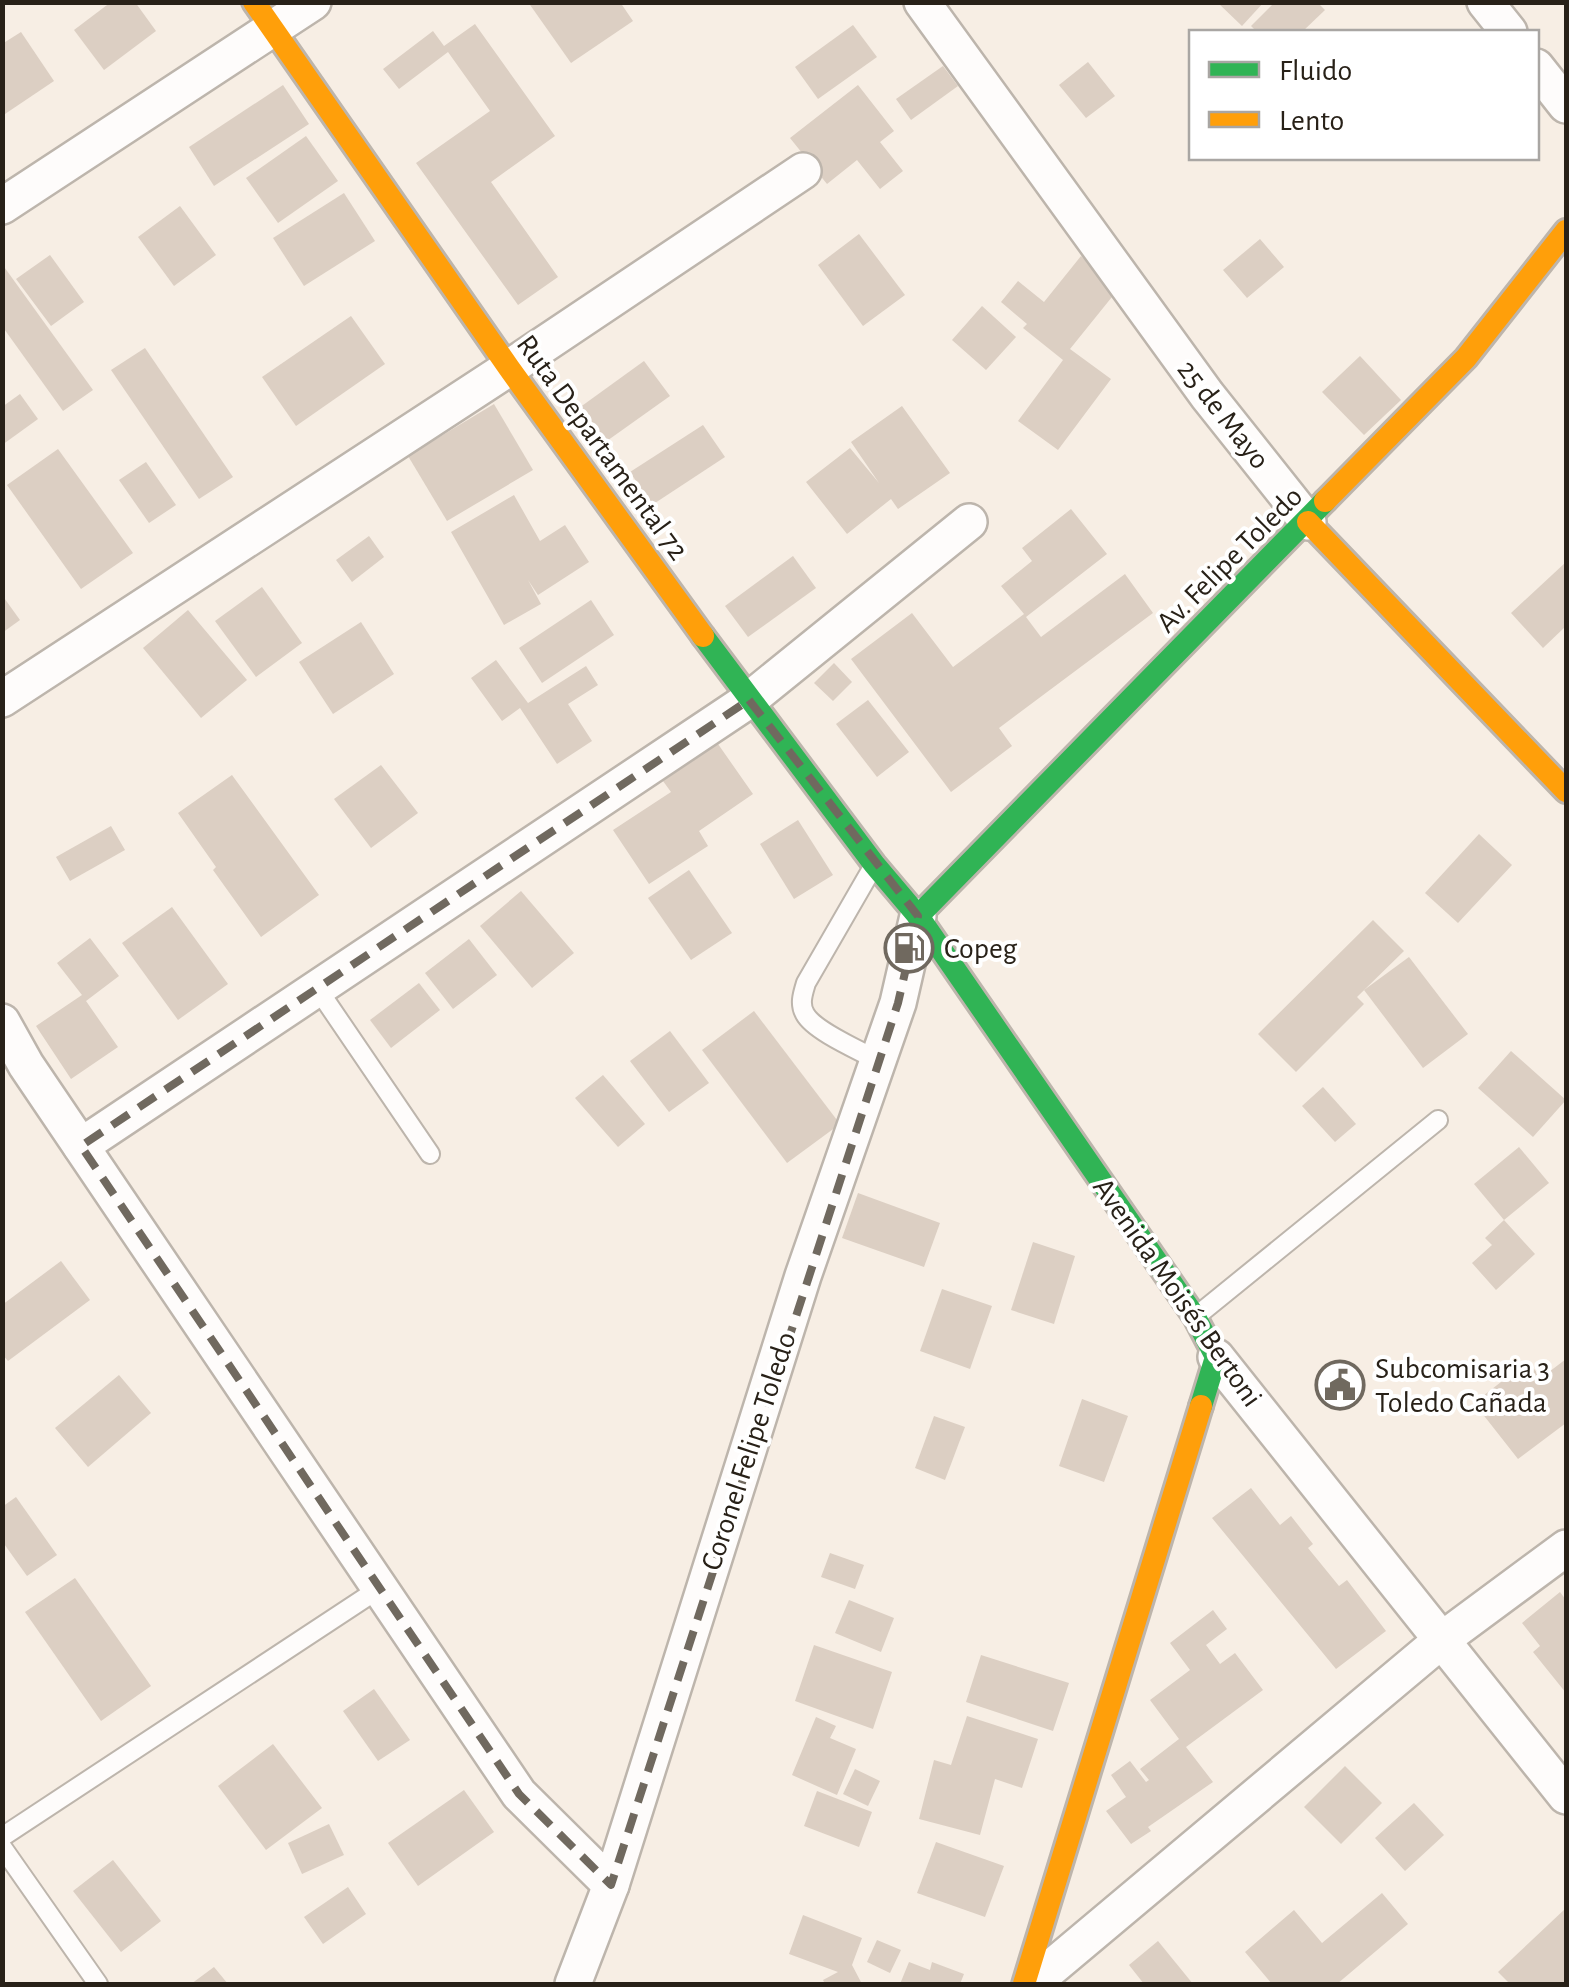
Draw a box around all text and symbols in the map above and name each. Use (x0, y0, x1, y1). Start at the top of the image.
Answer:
legend (1189, 30, 1539, 160)
text: Fluido (1279, 56, 1352, 86)
text: Lento (1279, 106, 1344, 136)
street label: Ruta Departamental 72 (511, 330, 694, 566)
street label: 25 de Mayo (1172, 354, 1275, 475)
street label: Av. Felipe Toledo (1151, 481, 1308, 638)
fuel station icon: Copeg (883, 922, 935, 974)
place label: Copeg (944, 934, 1018, 964)
street label: Avenida Moisés Bertoni (1087, 1173, 1267, 1412)
street label: Coronel Felipe Toledo (696, 1328, 802, 1574)
place label: Subcomisaria 3 Toledo Cañada (1375, 1354, 1550, 1418)
public building icon: Subcomisaria 3 Toledo Cañada (1314, 1359, 1366, 1411)

